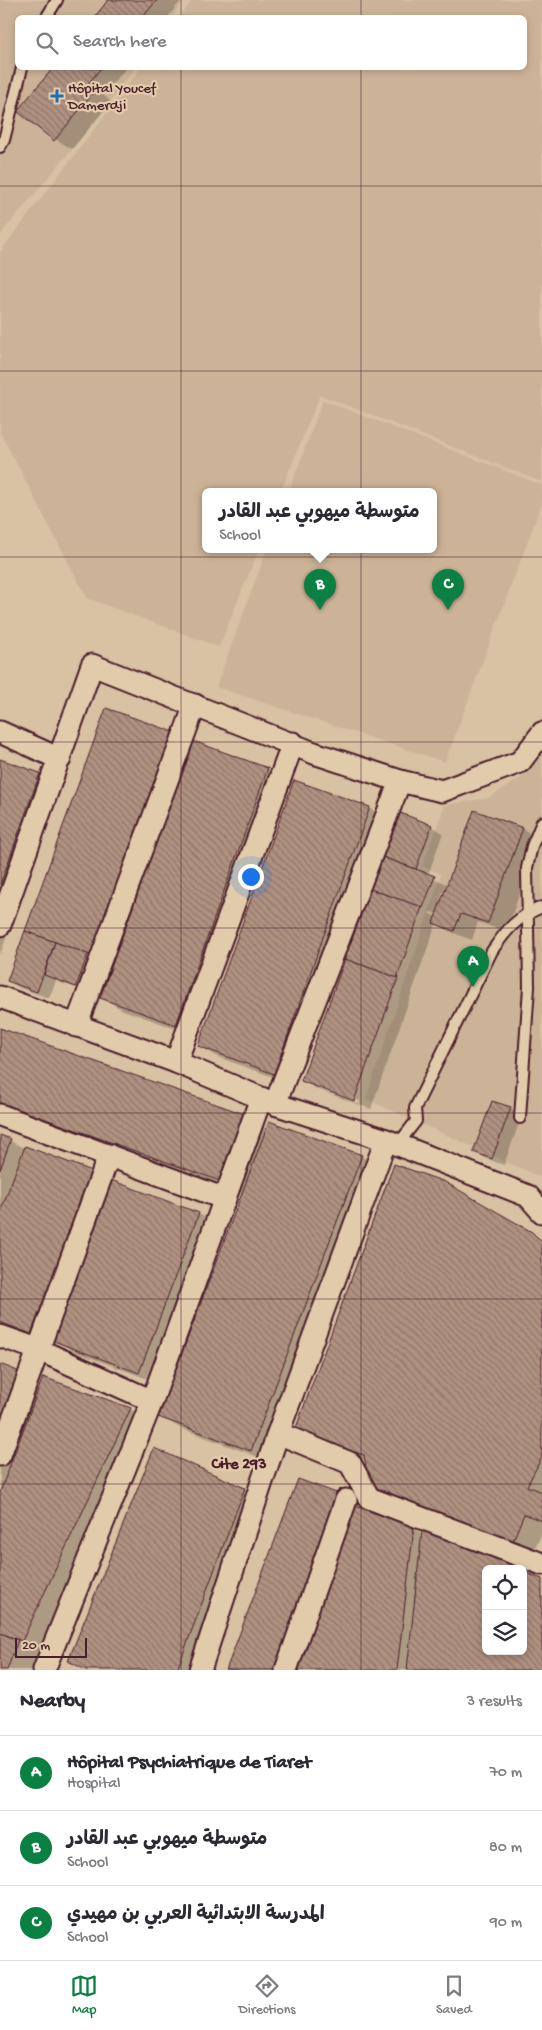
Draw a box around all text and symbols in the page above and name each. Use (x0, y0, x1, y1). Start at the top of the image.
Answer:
search box (15, 15, 527, 70)
icon: search (33, 29, 61, 57)
text: Search here (73, 31, 167, 54)
place label: Hôpital Youcef Damerdji (67, 80, 157, 115)
marker: Hôpital Youcef Damerdji (50, 89, 64, 103)
popup (202, 488, 437, 553)
text: متوسطة ميهوبي عبد القادر (219, 502, 420, 525)
text: School (219, 527, 261, 546)
pin: B (304, 569, 336, 610)
pin: C (432, 569, 464, 610)
your location (238, 864, 264, 890)
pin: A (457, 946, 489, 987)
district label: Cite 293 (211, 1456, 266, 1475)
map controls (482, 1565, 527, 1655)
button: locate (482, 1565, 527, 1610)
button: layers (482, 1610, 527, 1655)
scale bar (15, 1635, 88, 1658)
text: 20 m (22, 1638, 50, 1655)
text: Nearby (20, 1690, 85, 1715)
text: 3 results (467, 1693, 522, 1712)
text: Hôpital Psychiatrique de Tiaret (67, 1752, 311, 1775)
text: A (31, 1764, 41, 1783)
text: 70 m (489, 1764, 522, 1783)
text: Hospital (67, 1775, 121, 1794)
text: متوسطة ميهوبي عبد القادر (67, 1829, 267, 1852)
text: B (32, 1839, 40, 1858)
text: 80 m (489, 1839, 522, 1858)
text: School (67, 1854, 109, 1873)
text: المدرسة الابتدائية العربي بن مهيدي (67, 1904, 325, 1927)
text: C (32, 1914, 40, 1933)
text: 90 m (490, 1914, 522, 1933)
text: School (67, 1929, 109, 1948)
tab: Map (70, 1972, 98, 2019)
tab: Directions (239, 1972, 296, 2019)
tab: Saved (436, 1972, 472, 2019)

